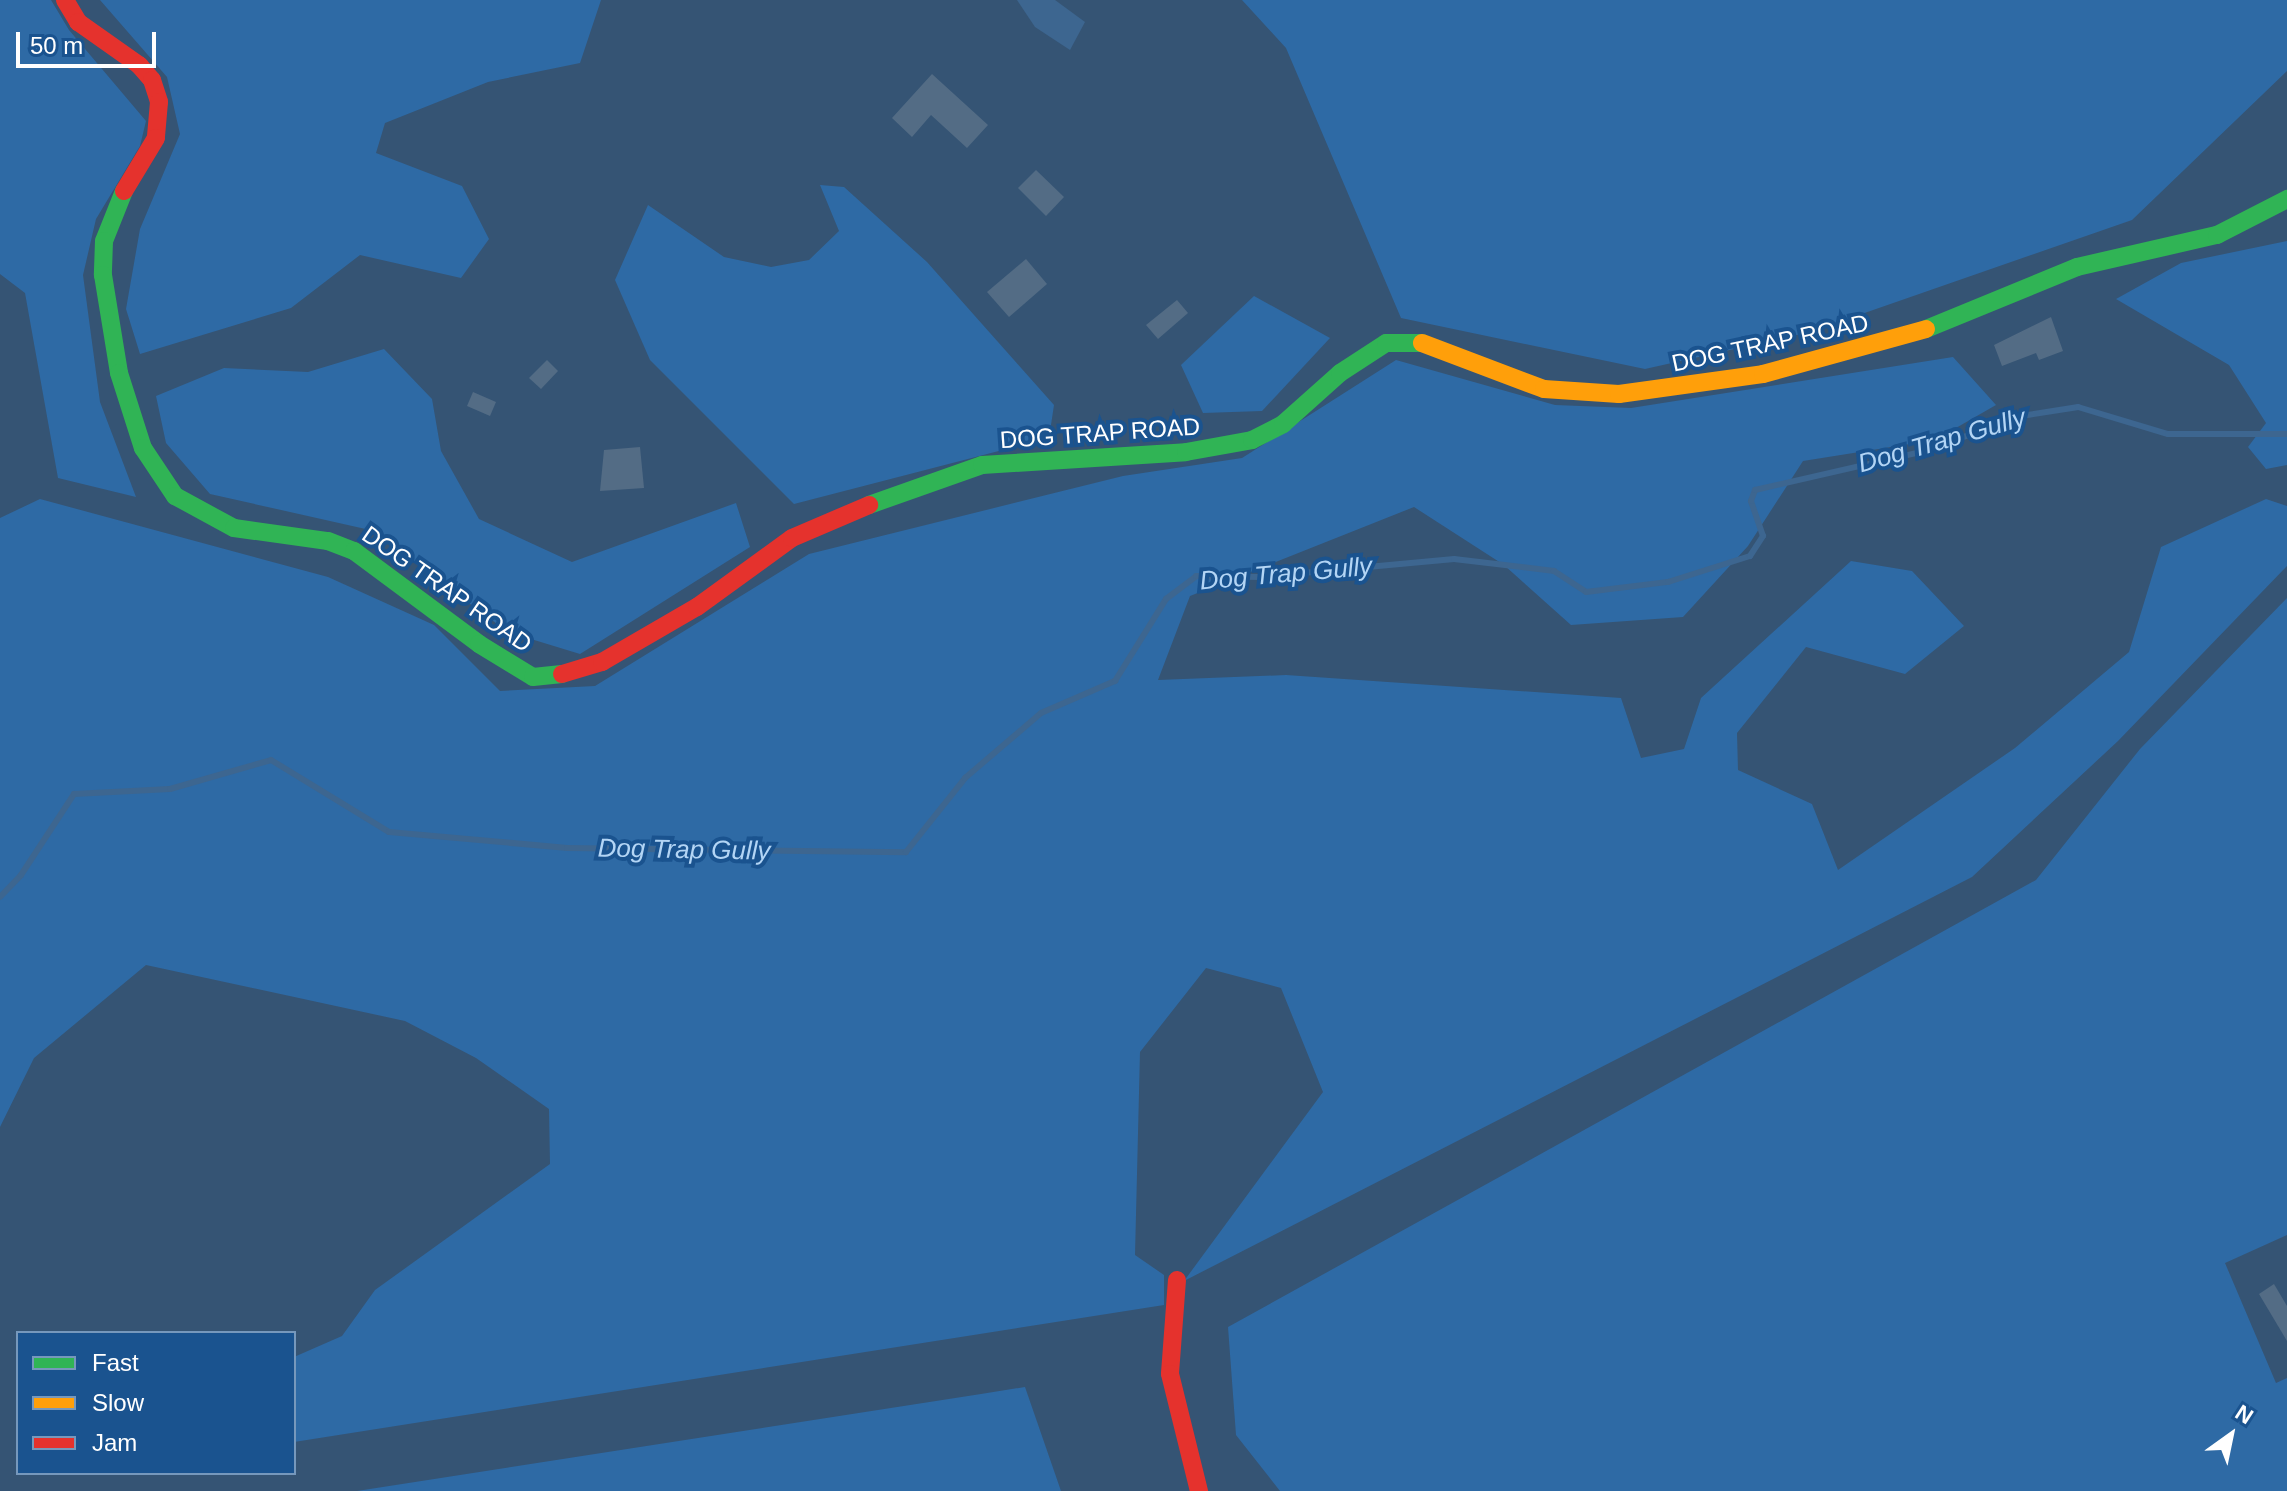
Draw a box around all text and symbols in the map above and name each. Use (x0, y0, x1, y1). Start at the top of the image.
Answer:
scale bar (20, 16, 160, 66)
text: 50 m (30, 32, 83, 59)
street label: DOG TRAP ROAD (1669, 308, 1871, 378)
water label: Dog Trap Gully (1855, 402, 2029, 480)
street label: DOG TRAP ROAD (999, 412, 1201, 454)
street label: DOG TRAP ROAD (356, 519, 538, 659)
water label: Dog Trap Gully (1199, 551, 1373, 597)
water label: Dog Trap Gully (597, 833, 771, 867)
legend (16, 1331, 296, 1475)
text: Fast (92, 1349, 139, 1376)
text: Slow (92, 1389, 144, 1416)
north arrow (2191, 1395, 2271, 1475)
text: N (2231, 1400, 2258, 1429)
text: Jam (92, 1429, 137, 1456)

